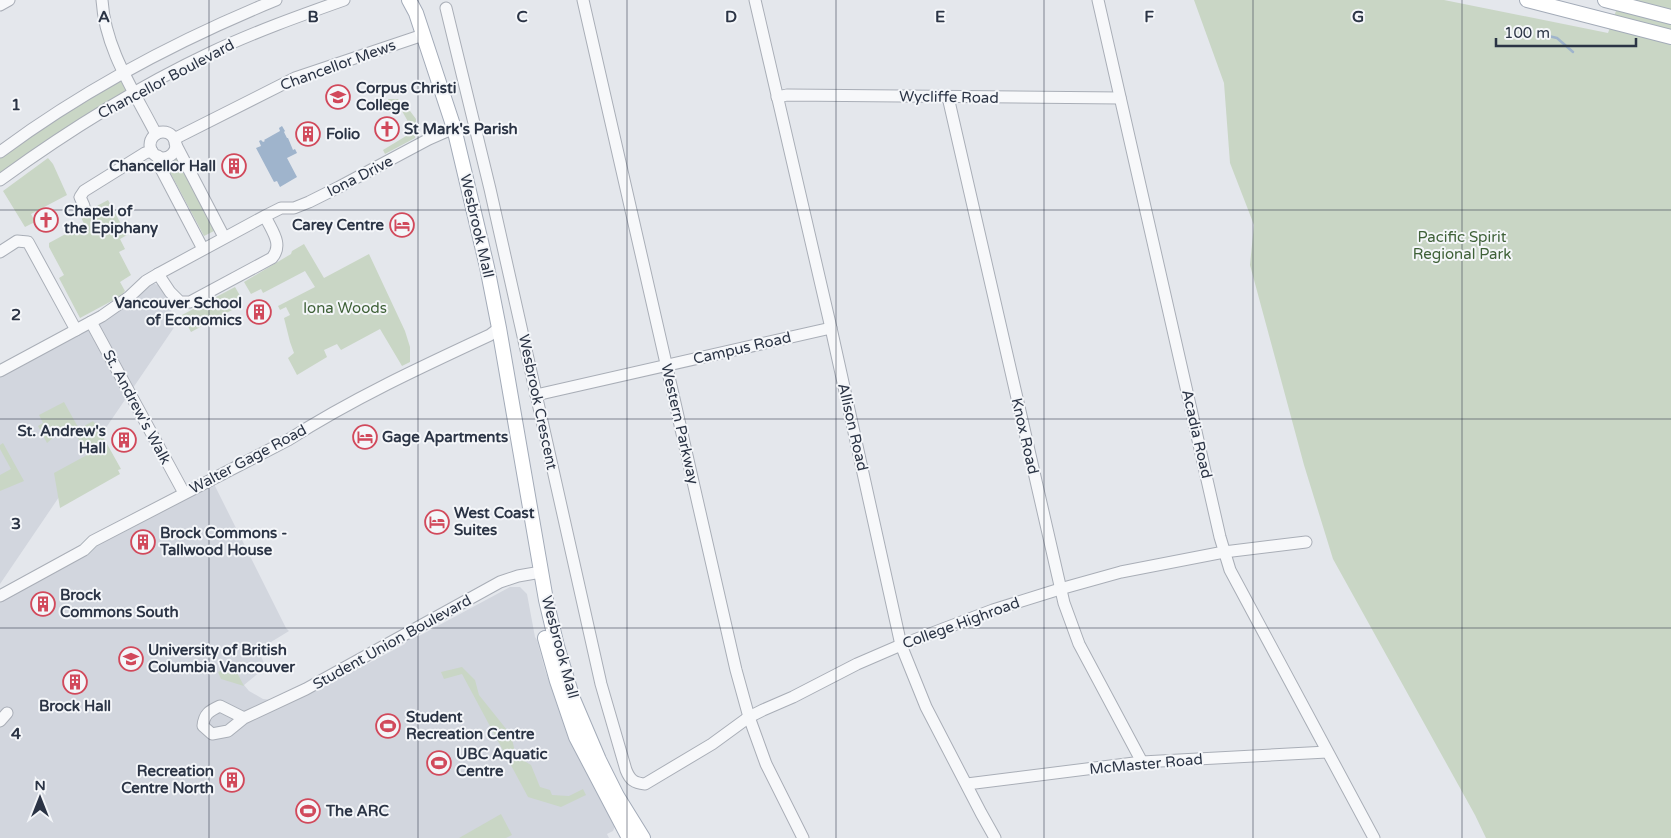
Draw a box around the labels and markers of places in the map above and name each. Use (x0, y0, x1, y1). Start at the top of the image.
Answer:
place label: Corpus Christi College (356, 79, 456, 115)
school or university icon: Corpus Christi College (325, 84, 351, 110)
church icon: St Mark's Parish (374, 116, 400, 142)
place label: St Mark's Parish (404, 120, 518, 138)
building icon: Folio (295, 121, 321, 147)
place label: Folio (326, 125, 360, 143)
building icon: Chancellor Hall (221, 153, 247, 179)
place label: Chancellor Hall (109, 157, 216, 175)
place label: Chapel of the Epiphany (63, 202, 158, 238)
church icon: Chapel of the Epiphany (33, 207, 59, 233)
hotel icon: Carey Centre (389, 212, 415, 238)
place label: Carey Centre (292, 216, 385, 235)
place label: Vancouver School of Economics (114, 294, 242, 329)
building icon: Vancouver School of Economics (246, 299, 272, 325)
place label: St. Andrew's Hall (18, 422, 106, 457)
hotel icon: Gage Apartments (352, 424, 378, 450)
building icon: St. Andrew's Hall (111, 427, 137, 453)
place label: Gage Apartments (382, 428, 508, 447)
place label: West Coast Suites (454, 504, 535, 539)
hotel icon: West Coast Suites (424, 509, 450, 535)
place label: Brock Commons - Tallwood House (159, 524, 287, 559)
building icon: Brock Commons - Tallwood House (130, 529, 156, 555)
place label: Brock Commons South (60, 586, 179, 621)
building icon: Brock Commons South (30, 591, 56, 617)
place label: University of British Columbia Vancouver (148, 641, 295, 676)
school or university icon: University of British Columbia Vancouver (118, 646, 144, 672)
building icon: Brock Hall (62, 669, 88, 695)
place label: Brock Hall (39, 697, 111, 715)
place label: Student Recreation Centre (406, 708, 535, 743)
sports icon: Student Recreation Centre (375, 713, 401, 739)
place label: UBC Aquatic Centre (456, 745, 547, 780)
sports icon: UBC Aquatic Centre (426, 750, 452, 776)
place label: Recreation Centre North (121, 762, 214, 797)
building icon: Recreation Centre North (219, 767, 245, 793)
sports icon: The ARC (295, 798, 321, 824)
place label: The ARC (325, 802, 389, 820)

